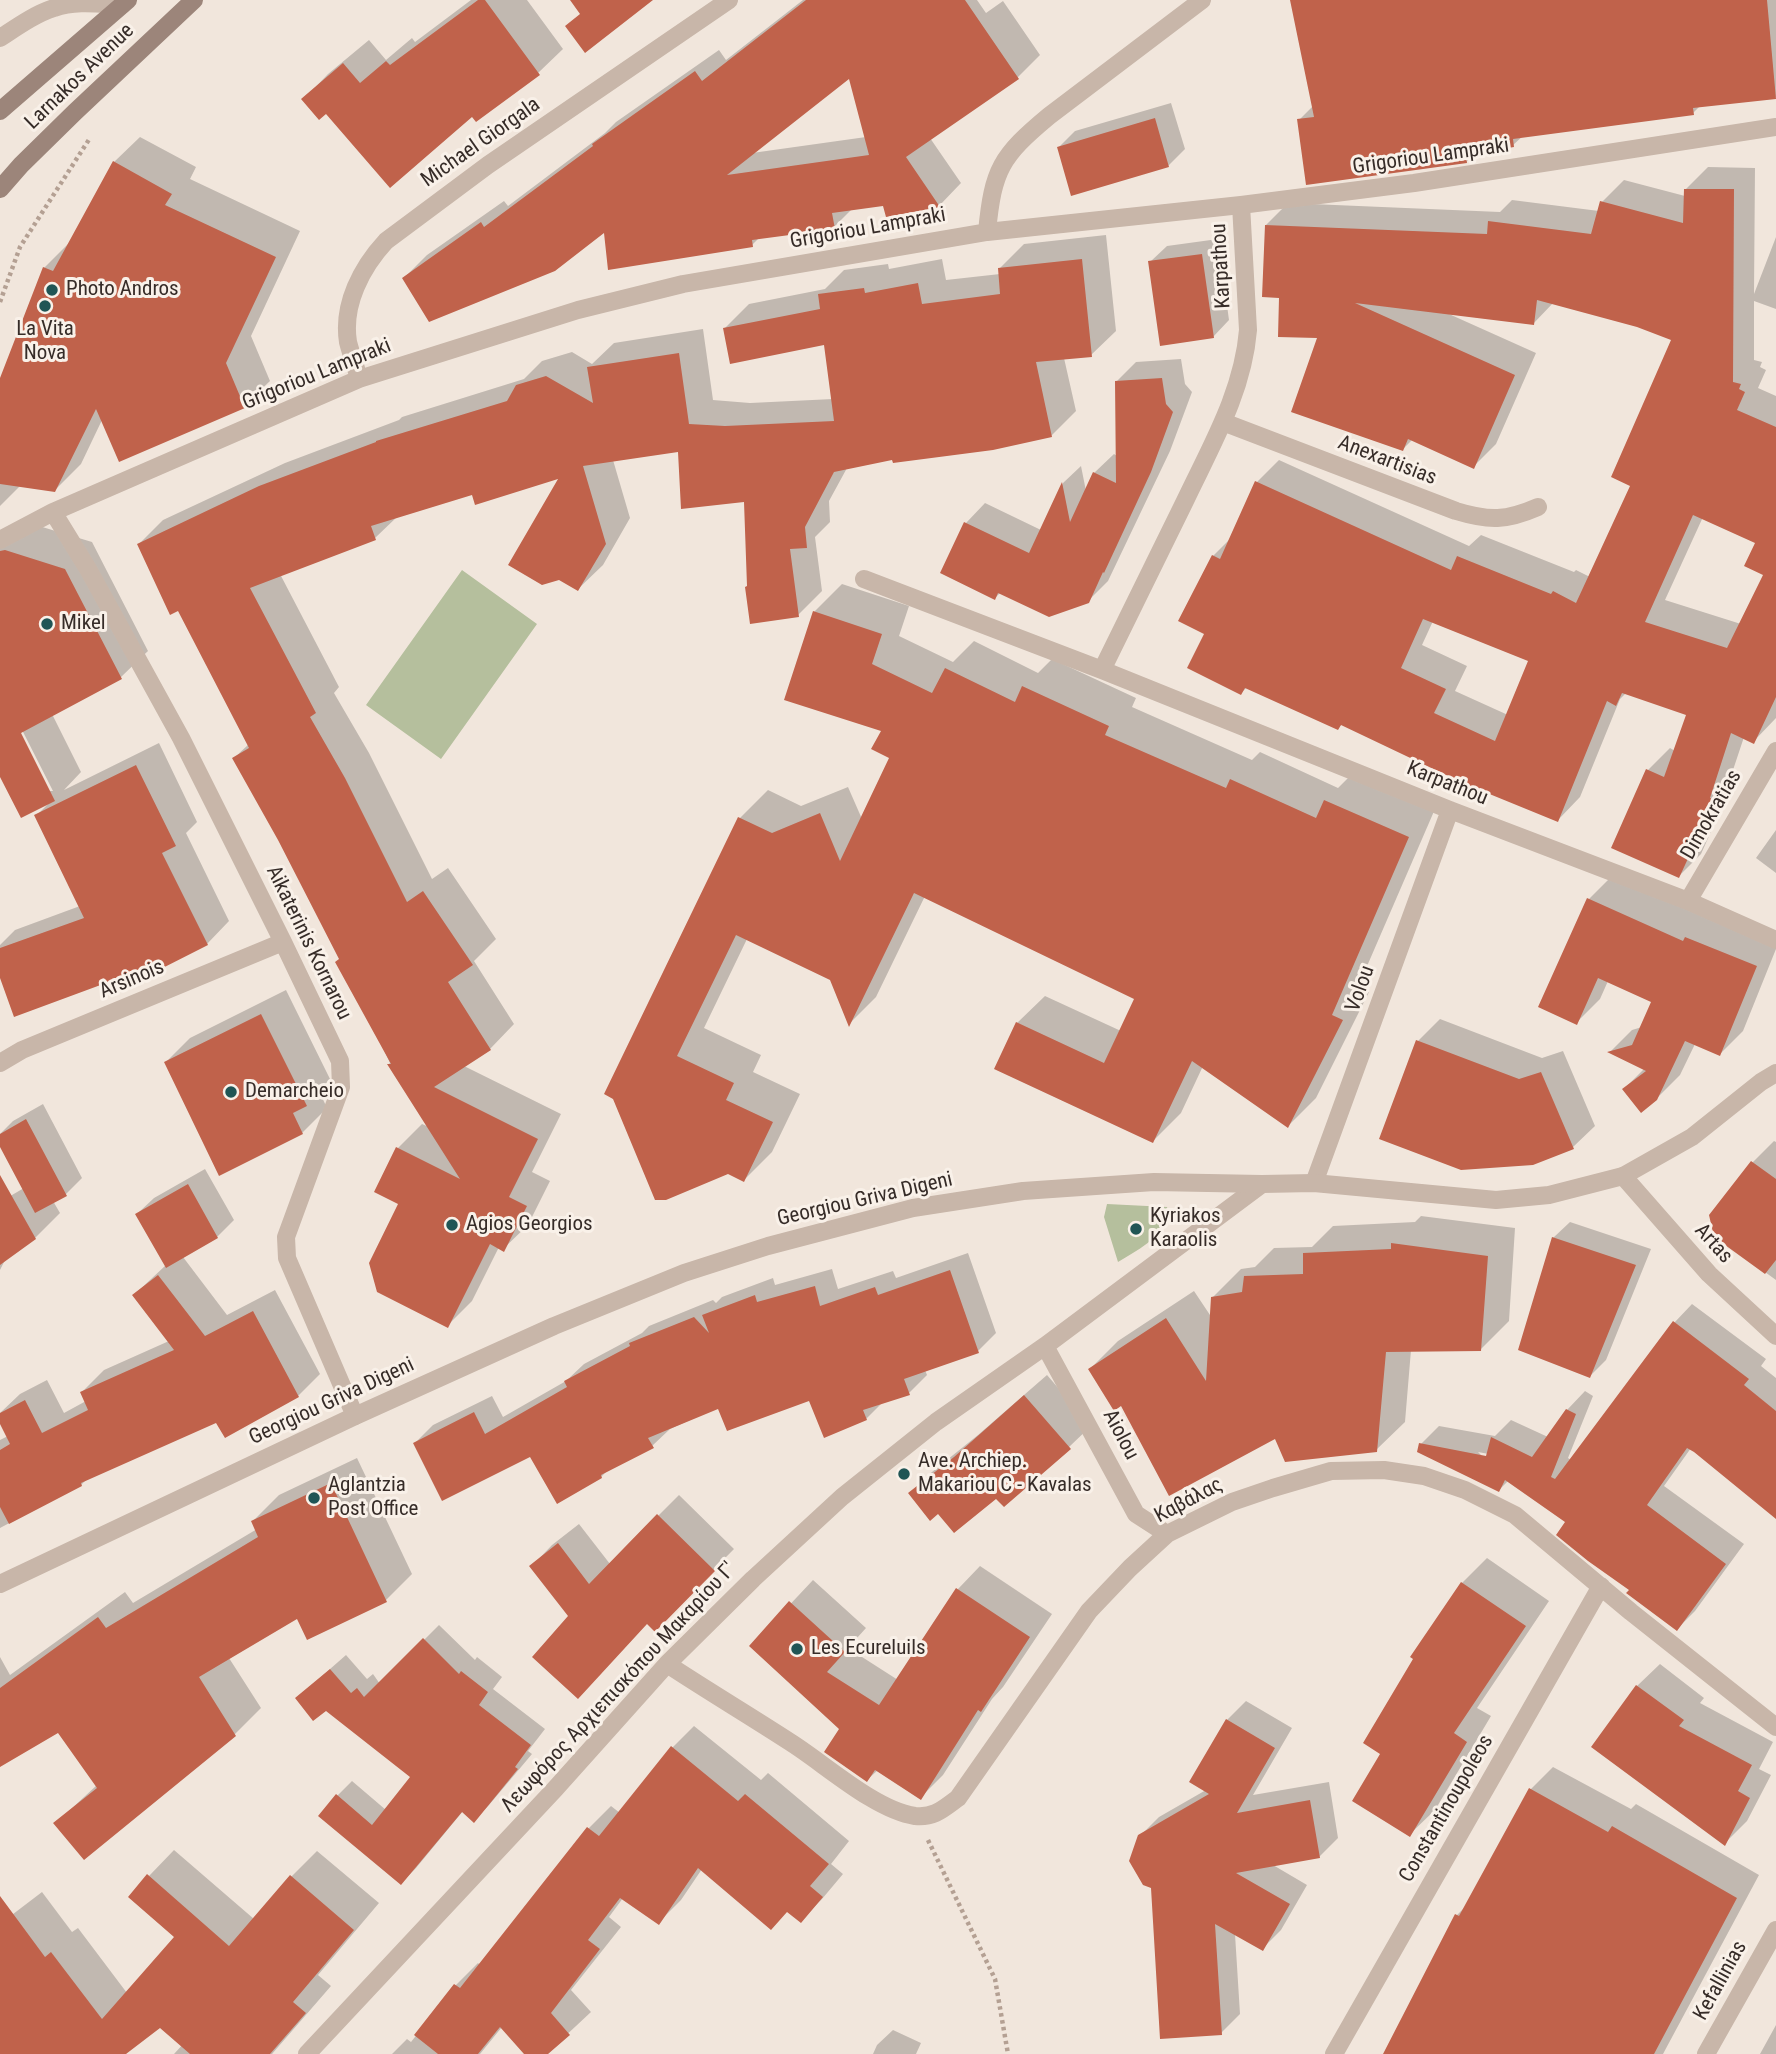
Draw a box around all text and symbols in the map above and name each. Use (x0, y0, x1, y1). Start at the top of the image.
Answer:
street label: Larnakos Avenue (20, 19, 140, 135)
street label: Michael Giorgala (417, 93, 545, 193)
street label: Grigoriou Lampraki (1351, 134, 1511, 180)
street label: Grigoriou Lampraki (788, 203, 948, 255)
street label: Karpathou (1207, 223, 1237, 309)
place label: Photo Andros (66, 277, 179, 303)
marker: Photo Andros (44, 282, 60, 298)
marker: La Vita Nova (37, 298, 53, 314)
place label: La Vita Nova (16, 317, 74, 367)
street label: Grigoriou Lampraki (239, 334, 395, 416)
street label: Anexartisias (1334, 431, 1440, 491)
place label: Mikel (61, 611, 106, 637)
marker: Mikel (39, 616, 55, 632)
street label: Karpathou (1403, 756, 1491, 812)
street label: Dimokratias (1676, 766, 1748, 864)
street label: Aikaterinis Kornarou (260, 862, 356, 1024)
street label: Arsinois (96, 955, 168, 1005)
street label: Volou (1341, 962, 1381, 1016)
place label: Demarcheio (245, 1079, 344, 1105)
marker: Demarcheio (223, 1084, 239, 1100)
street label: Georgiou Griva Digeni (775, 1168, 955, 1232)
place label: Kyriakos Karaolis (1150, 1204, 1221, 1254)
place label: Agios Georgios (466, 1212, 593, 1238)
marker: Agios Georgios (444, 1217, 460, 1233)
street label: Artas (1689, 1219, 1737, 1269)
marker: Kyriakos Karaolis (1128, 1221, 1144, 1237)
street label: Georgiou Griva Digeni (246, 1353, 418, 1451)
street label: Aiolou (1096, 1406, 1144, 1464)
place label: Ave. Archiep. Makariou C - Kavalas (918, 1449, 1092, 1499)
marker: Ave. Archiep. Makariou C - Kavalas (896, 1466, 912, 1482)
place label: Aglantzia Post Office (328, 1473, 418, 1523)
street label: Καβάλας (1151, 1473, 1227, 1529)
marker: Aglantzia Post Office (306, 1490, 322, 1506)
street label: Λεωφόρος Αρχιεπισκόπου Μακαρίου Γ' (496, 1558, 742, 1818)
place label: Les Ecureluils (811, 1636, 926, 1662)
marker: Les Ecureluils (789, 1641, 805, 1657)
street label: Constantinoupoleos (1395, 1731, 1499, 1887)
street label: Kefallinias (1689, 1937, 1753, 2025)

